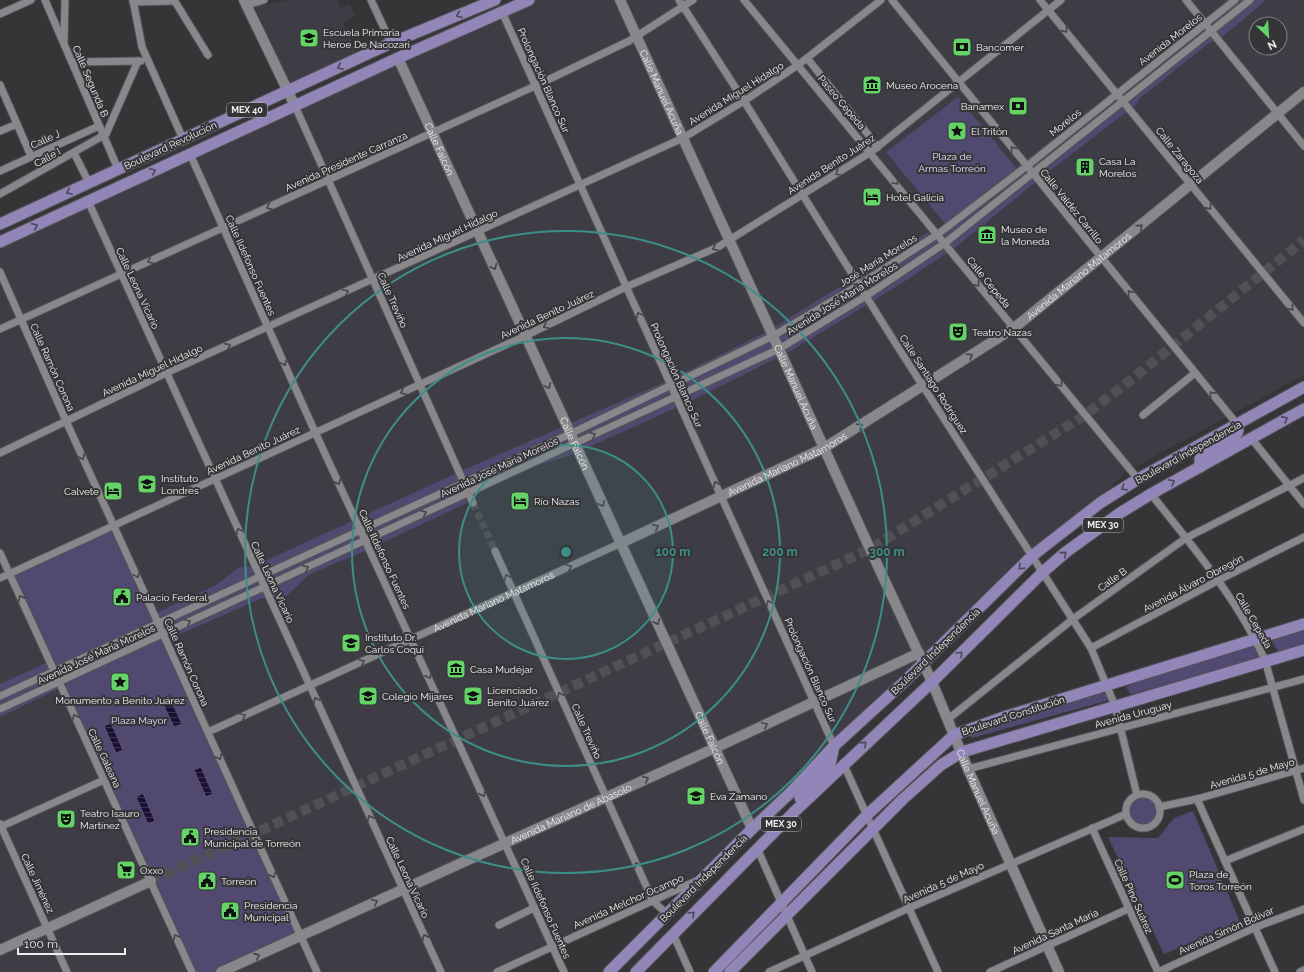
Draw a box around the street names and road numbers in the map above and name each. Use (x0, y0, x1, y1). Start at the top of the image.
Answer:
street label: Avenida Morelos (1137, 11, 1204, 67)
street label: Prolongación Blanco Sur (515, 26, 572, 135)
street label: Calle Segunda B (70, 44, 111, 119)
street label: Calle Manuel Acuña (637, 48, 685, 136)
street label: Avenida Miguel Hidalgo (687, 60, 786, 127)
street label: Paseo Cepeda (816, 73, 867, 132)
road number: MEX 40 (227, 103, 267, 117)
street label: Morelos (1047, 106, 1083, 138)
street label: Boulevard Revolución (122, 119, 218, 172)
street label: Calle Falcón (422, 121, 456, 177)
street label: Calle Zaragoza (1154, 125, 1206, 186)
street label: Calle J (29, 128, 62, 151)
street label: Avenida Presidente Carranza (283, 129, 409, 193)
street label: Avenida Benito Juárez (786, 132, 877, 197)
street label: Calle I (32, 146, 62, 169)
street label: Calle Valdéz Carrillo (1038, 167, 1105, 246)
street label: Avenida Miguel Hidalgo (395, 207, 499, 264)
street label: Calle Ildefonso Fuentes (223, 213, 278, 317)
street label: Avenida Mariano Matamoros (1024, 230, 1133, 322)
street label: José María Morelos (838, 232, 919, 289)
street label: Calle Leona Vicario (114, 246, 161, 331)
street label: Calle Cepeda (965, 255, 1013, 310)
street label: Avenida José María Morelos (785, 260, 900, 337)
street label: Calle Treviño (375, 271, 410, 330)
street label: Avenida Benito Juárez (499, 288, 596, 341)
street label: Prolongación Blanco Sur (648, 321, 705, 430)
street label: Calle Ramón Corona (28, 322, 77, 413)
street label: Calle Santiago Rodríguez (897, 333, 970, 436)
street label: Avenida Miguel Hidalgo (100, 342, 204, 399)
street label: Calle Manuel Acuña (772, 343, 820, 431)
street label: Calle Falcón (558, 415, 591, 472)
street label: Boulevard Independencia (1133, 419, 1243, 486)
street label: Avenida Benito Juárez (205, 424, 302, 477)
street label: Avenida Mariano Matamoros (726, 430, 849, 498)
street label: Avenida José María Morelos (439, 435, 560, 500)
street label: Calle Ildefonso Fuentes (357, 508, 413, 611)
road number: MEX 30 (1083, 518, 1123, 532)
street label: Calle Leona Vicario (249, 540, 296, 625)
street label: Avenida Álvaro Obregón (1141, 552, 1245, 615)
street label: Calle B (1096, 565, 1129, 594)
street label: Avenida Mariano Matamoros (432, 569, 556, 634)
street label: Calle Cepeda (1233, 590, 1274, 650)
street label: Boulevard Independencia (889, 606, 982, 697)
street label: Prolongación Blanco Sur (782, 616, 839, 725)
street label: Calle Ramón Corona (162, 617, 211, 708)
street label: Avenida José María Morelos (36, 622, 157, 687)
street label: Boulevard Constitución (960, 694, 1066, 737)
street label: Avenida Uruguay (1093, 699, 1173, 730)
street label: Calle Treviño (569, 702, 604, 761)
street label: Calle Falcón (693, 710, 727, 766)
street label: Calle Galeana (86, 727, 123, 790)
street label: Calle Manuel Acuña (954, 747, 1002, 836)
street label: Avenida 5 de Mayo (1209, 756, 1296, 791)
street label: Avenida Mariano de Abasolo (509, 782, 633, 846)
road number: MEX 30 (761, 817, 801, 831)
street label: Boulevard Independencia (657, 832, 749, 924)
street label: Calle Leona Vicario (384, 835, 431, 920)
street label: Calle Jiménez (19, 852, 56, 915)
street label: Calle Ildefonso Fuentes (518, 856, 573, 960)
street label: Calle Pino Suárez (1112, 857, 1155, 935)
street label: Avenida 5 de Mayo (901, 860, 985, 905)
street label: Avenida Melchor Ocampo (571, 872, 685, 931)
street label: Avenida Simón Bolívar (1177, 904, 1276, 956)
street label: Avenida Santa María (1010, 907, 1100, 956)

